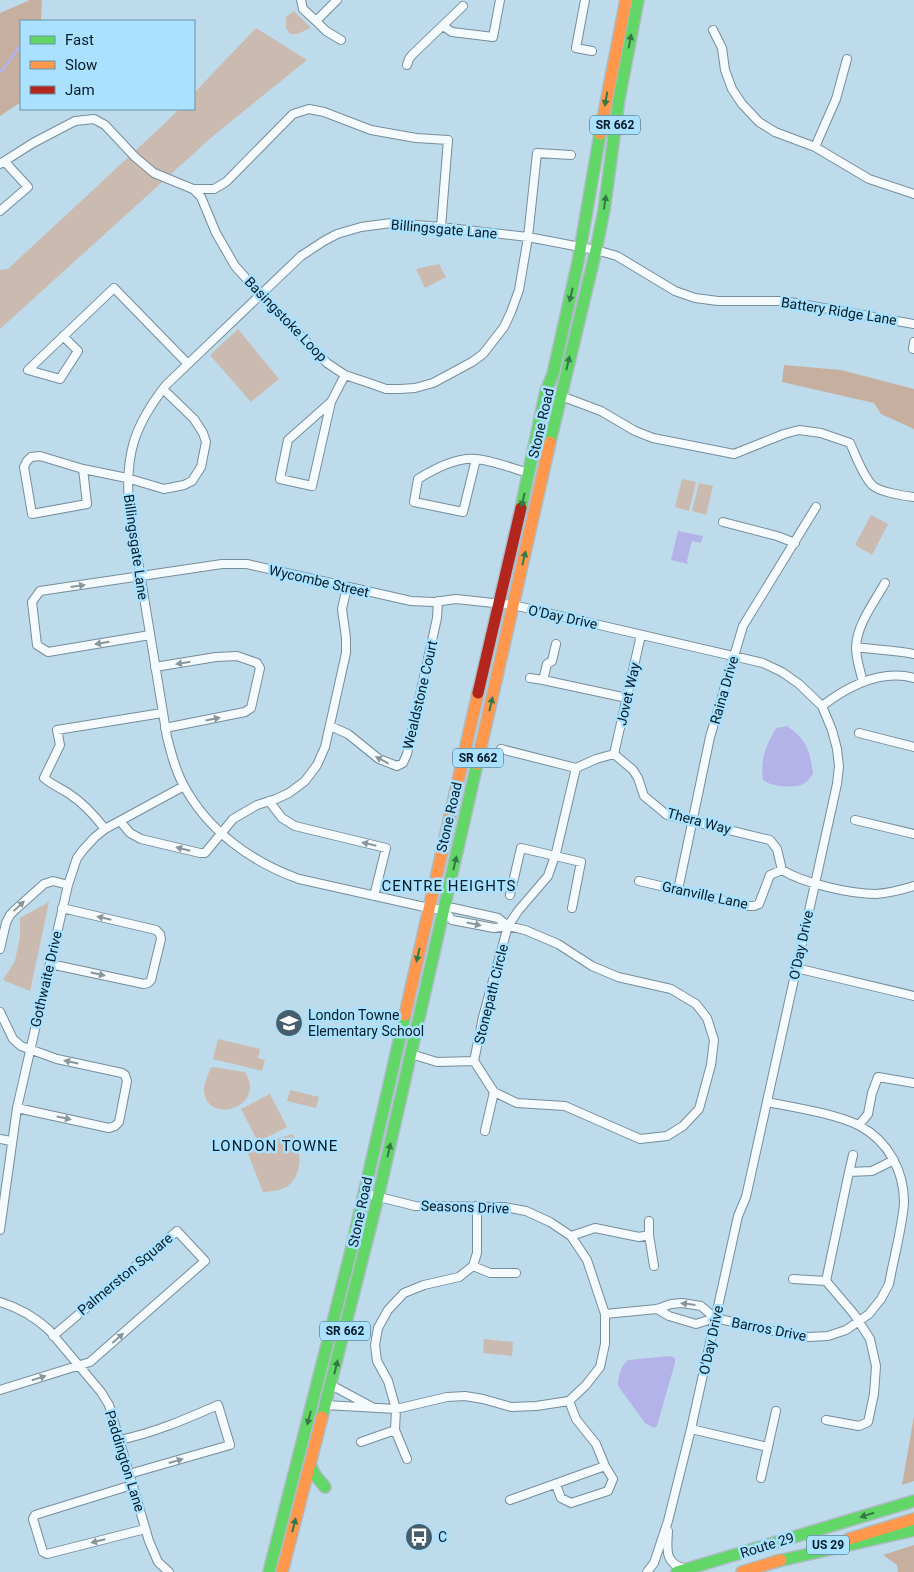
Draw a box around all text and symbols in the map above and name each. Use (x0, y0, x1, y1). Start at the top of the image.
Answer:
legend (20, 20, 195, 110)
text: Fast (65, 31, 94, 49)
one-way arrow (626, 33, 634, 49)
text: Slow (65, 56, 97, 74)
text: Jam (65, 81, 95, 99)
one-way arrow (602, 92, 610, 108)
road number: SR 662 (590, 116, 640, 134)
one-way arrow (601, 194, 609, 210)
street label: Billingsgate Lane (390, 216, 498, 242)
street label: Basingstoke Loop (242, 273, 331, 365)
one-way arrow (567, 287, 575, 302)
street label: Battery Ridge Lane (780, 294, 898, 328)
one-way arrow (565, 355, 573, 371)
street label: Stone Road (525, 386, 557, 460)
one-way arrow (519, 492, 527, 507)
street label: Billingsgate Lane (121, 493, 151, 601)
one-way arrow (520, 550, 528, 565)
street label: Wycombe Street (267, 562, 371, 600)
one-way arrow (70, 581, 86, 589)
street label: O'Day Drive (527, 602, 599, 632)
one-way arrow (94, 639, 110, 647)
street label: Wealdstone Court (400, 639, 440, 751)
street label: Raina Drive (707, 654, 741, 726)
one-way arrow (175, 659, 191, 667)
street label: Jovet Way (613, 661, 643, 727)
one-way arrow (487, 697, 495, 712)
one-way arrow (205, 714, 221, 722)
road number: SR 662 (453, 748, 503, 768)
one-way arrow (375, 756, 390, 764)
street label: Stone Road (433, 780, 465, 854)
street label: Thera Way (665, 805, 733, 837)
one-way arrow (362, 840, 377, 848)
one-way arrow (176, 845, 191, 853)
one-way arrow (451, 855, 459, 870)
district label: CENTRE HEIGHTS (382, 877, 516, 895)
street label: Granville Lane (661, 878, 749, 912)
one-way arrow (13, 900, 25, 912)
street label: O'Day Drive (786, 909, 816, 981)
one-way arrow (96, 914, 111, 922)
one-way arrow (466, 920, 482, 928)
street label: Gothwaite Drive (27, 929, 65, 1029)
street label: Stonepath Circle (471, 942, 511, 1046)
one-way arrow (414, 948, 422, 963)
one-way arrow (90, 970, 105, 978)
place label: London Towne Elementary School (308, 1007, 424, 1039)
school or university icon: London Towne Elementary School (274, 1008, 304, 1038)
one-way arrow (63, 1058, 78, 1066)
one-way arrow (57, 1115, 73, 1123)
district label: LONDON TOWNE (212, 1137, 338, 1155)
one-way arrow (385, 1142, 393, 1157)
street label: Stone Road (345, 1175, 375, 1249)
street label: Seasons Drive (421, 1197, 509, 1217)
street label: Palmerston Square (74, 1230, 176, 1318)
one-way arrow (680, 1300, 696, 1308)
street label: O'Day Drive (696, 1304, 726, 1376)
street label: Barros Drive (730, 1314, 808, 1344)
road number: SR 662 (320, 1322, 370, 1340)
one-way arrow (111, 1332, 124, 1343)
one-way arrow (332, 1359, 340, 1374)
one-way arrow (32, 1374, 47, 1382)
street label: Paddington Lane (102, 1408, 148, 1514)
one-way arrow (305, 1411, 313, 1426)
one-way arrow (168, 1456, 183, 1464)
one-way arrow (860, 1511, 875, 1519)
one-way arrow (290, 1517, 298, 1532)
bus stop icon: C (404, 1522, 434, 1552)
place label: C (438, 1529, 447, 1545)
street label: Route 29 (738, 1529, 796, 1561)
road number: US 29 (807, 1536, 849, 1554)
one-way arrow (91, 1537, 106, 1545)

